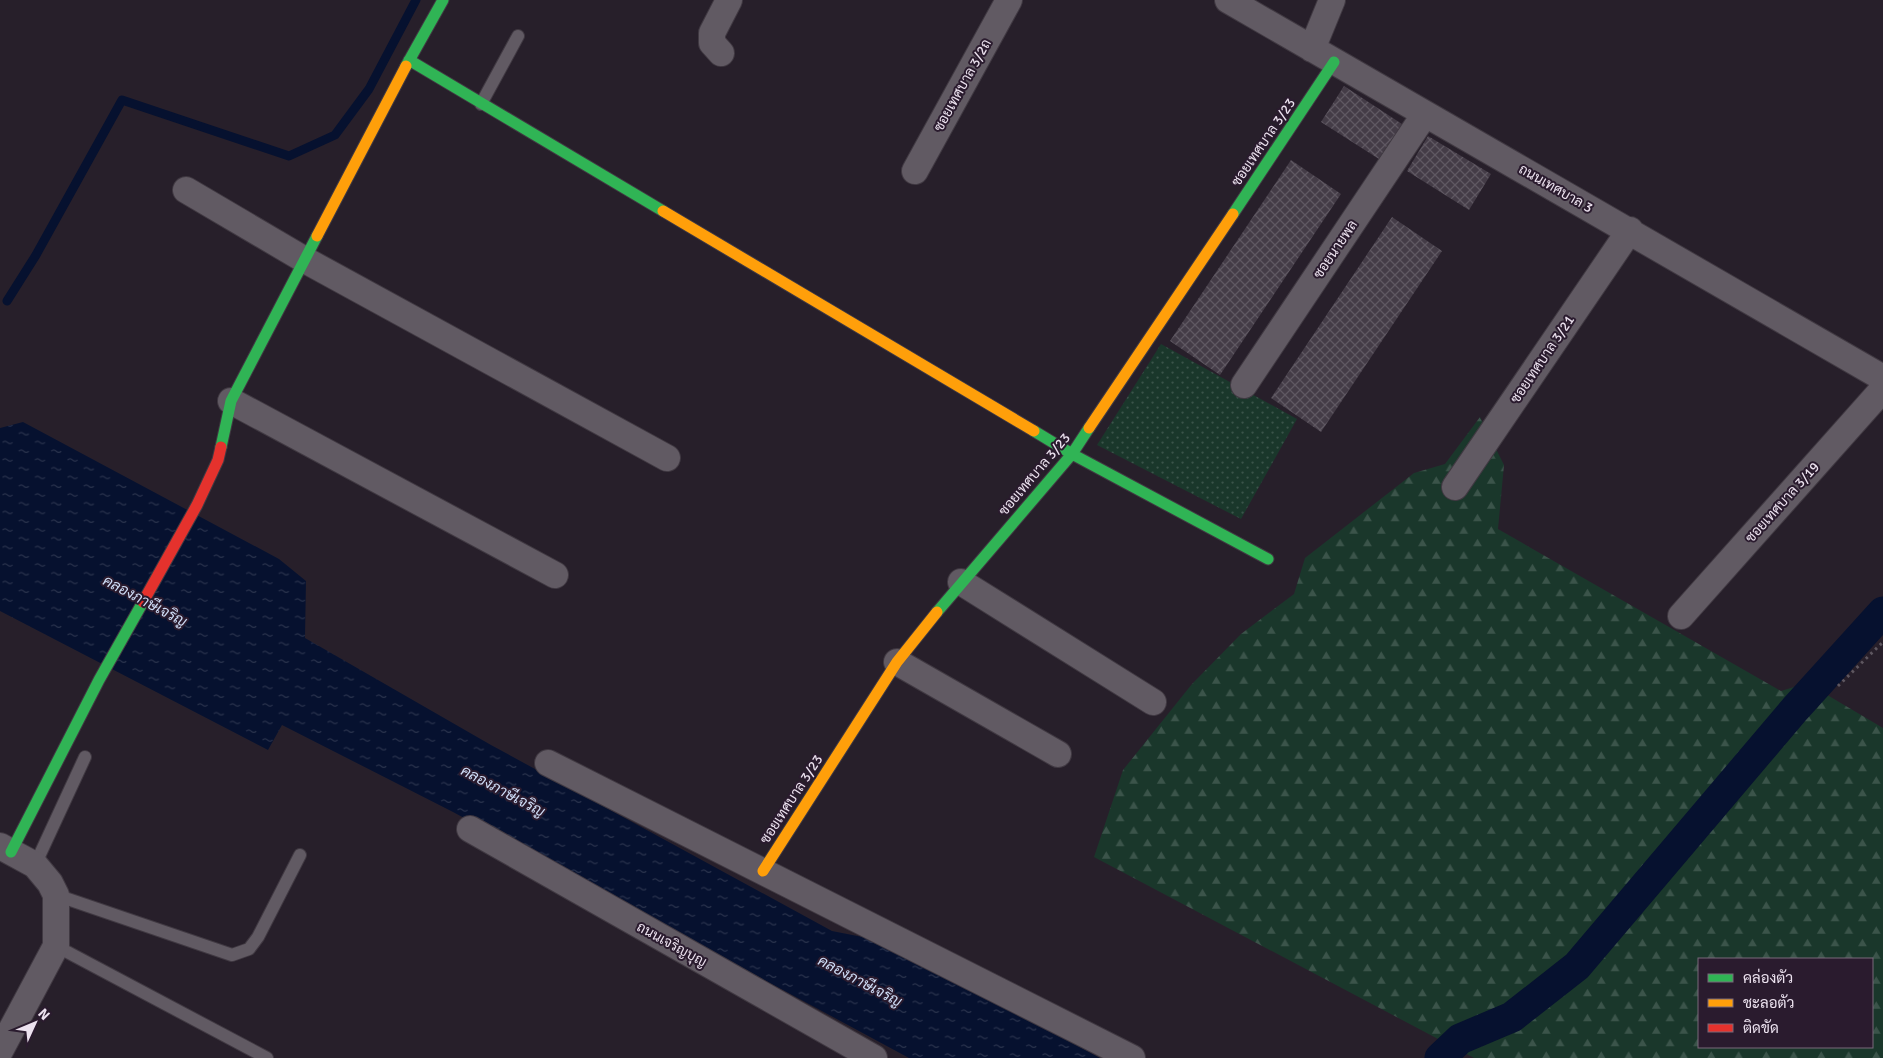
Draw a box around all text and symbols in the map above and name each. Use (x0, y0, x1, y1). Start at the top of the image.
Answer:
street label: ซอยเทศบาล 3/2ถ (930, 36, 995, 134)
street label: ซอยเทศบาล 3/23 (1228, 95, 1299, 189)
street label: ถนนเทศบาล 3 (1516, 160, 1596, 216)
street label: ซอยนายพล (1310, 217, 1361, 282)
street label: ซอยเทศบาล 3/21 (1507, 312, 1578, 406)
street label: ซอยเทศบาล 3/23 (995, 430, 1074, 519)
street label: ซอยเทศบาล 3/19 (1742, 459, 1823, 546)
water label: คลองภาษีเจริญ (100, 570, 191, 631)
street label: ซอยเทศบาล 3/23 (756, 752, 826, 847)
water label: คลองภาษีเจริญ (458, 760, 549, 821)
street label: ถนนเจริญบุญ (633, 918, 710, 971)
water label: คลองภาษีเจริญ (815, 950, 906, 1011)
legend (1698, 958, 1873, 1048)
text: คล่องตัว (1743, 968, 1793, 987)
text: ชะลอตัว (1743, 994, 1794, 1012)
north arrow (10, 998, 60, 1048)
text: N (34, 1005, 53, 1024)
text: ติดขัด (1743, 1019, 1779, 1037)

